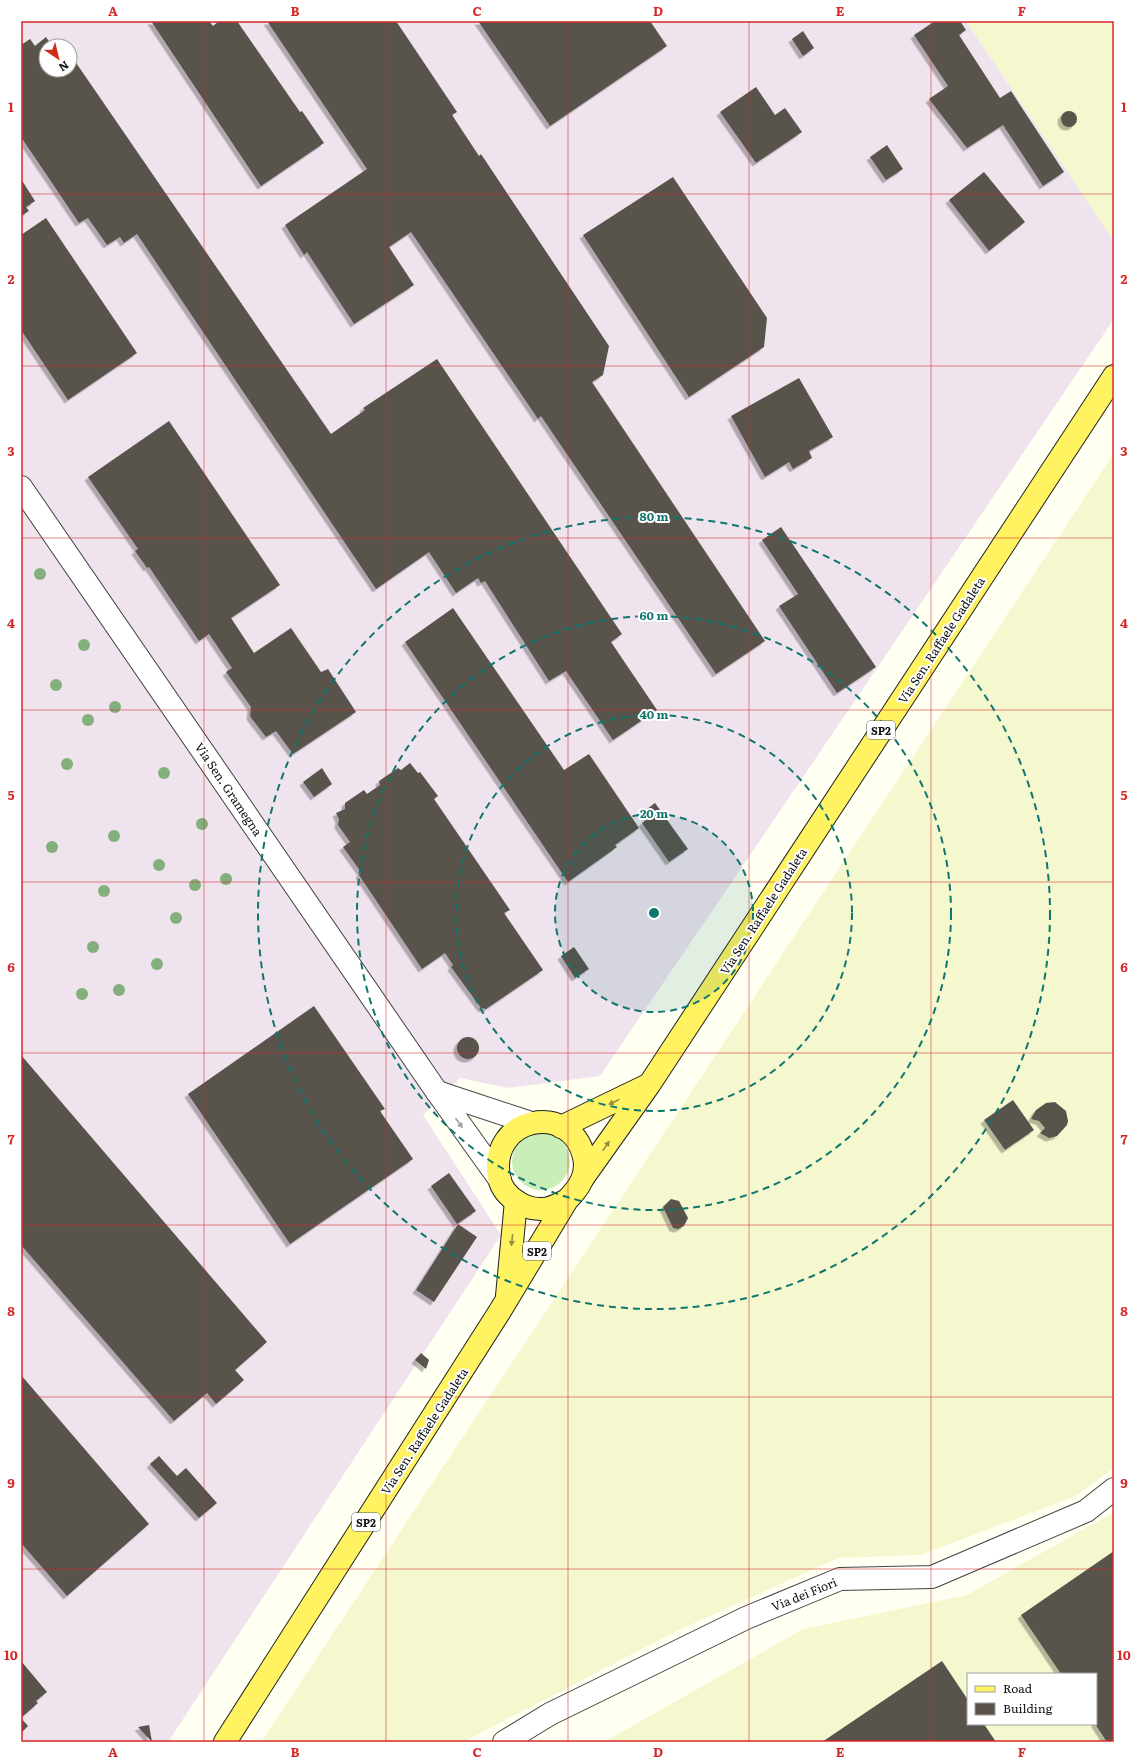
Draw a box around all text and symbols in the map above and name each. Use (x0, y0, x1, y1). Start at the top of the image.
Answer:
text: A (108, 1, 118, 20)
text: B (291, 1, 300, 20)
text: C (472, 1, 482, 20)
text: D (653, 1, 663, 20)
text: E (836, 1, 845, 20)
text: F (1018, 1, 1026, 20)
north arrow (38, 38, 78, 78)
text: N (56, 58, 73, 76)
text: 1 (8, 97, 14, 116)
text: 1 (1121, 97, 1127, 116)
text: 2 (8, 269, 15, 288)
text: 2 (1121, 269, 1128, 288)
text: 3 (7, 441, 15, 460)
text: 3 (1120, 441, 1128, 460)
text: 80 m (640, 507, 668, 525)
street label: Via Sen. Raffaele Gadaleta (893, 573, 989, 707)
text: 60 m (640, 606, 668, 624)
text: 4 (7, 613, 15, 632)
text: 4 (1120, 613, 1128, 632)
text: 40 m (640, 705, 669, 723)
road number: SP2 (867, 721, 895, 739)
street label: Via Sen. Gramegna (191, 739, 267, 840)
text: 5 (7, 785, 15, 804)
text: 5 (1120, 785, 1128, 804)
text: 20 m (640, 804, 668, 822)
street label: Via Sen. Raffaele Gadaleta (715, 844, 811, 978)
centre of rings (647, 906, 661, 920)
text: 6 (7, 957, 15, 976)
text: 6 (1120, 957, 1128, 976)
one-way arrow (608, 1099, 619, 1105)
one-way arrow (455, 1118, 463, 1129)
text: 7 (7, 1129, 15, 1148)
text: 7 (1120, 1129, 1128, 1148)
one-way arrow (602, 1141, 610, 1152)
one-way arrow (509, 1234, 515, 1246)
road number: SP2 (523, 1242, 551, 1260)
text: 8 (7, 1301, 15, 1320)
text: 8 (1120, 1301, 1128, 1320)
street label: Via Sen. Raffaele Gadaleta (376, 1364, 472, 1498)
text: 9 (7, 1473, 15, 1492)
text: 9 (1120, 1473, 1128, 1492)
road number: SP2 (352, 1513, 380, 1531)
street label: Via dei Fiori (768, 1573, 840, 1615)
text: 10 (4, 1645, 18, 1664)
text: 10 (1117, 1645, 1131, 1664)
legend (967, 1673, 1097, 1725)
text: Road (1003, 1679, 1033, 1697)
text: Building (1003, 1699, 1053, 1717)
text: A (108, 1742, 118, 1761)
text: B (291, 1742, 300, 1761)
text: C (472, 1742, 482, 1761)
text: D (653, 1742, 663, 1761)
text: E (836, 1742, 845, 1761)
text: F (1018, 1742, 1026, 1761)

